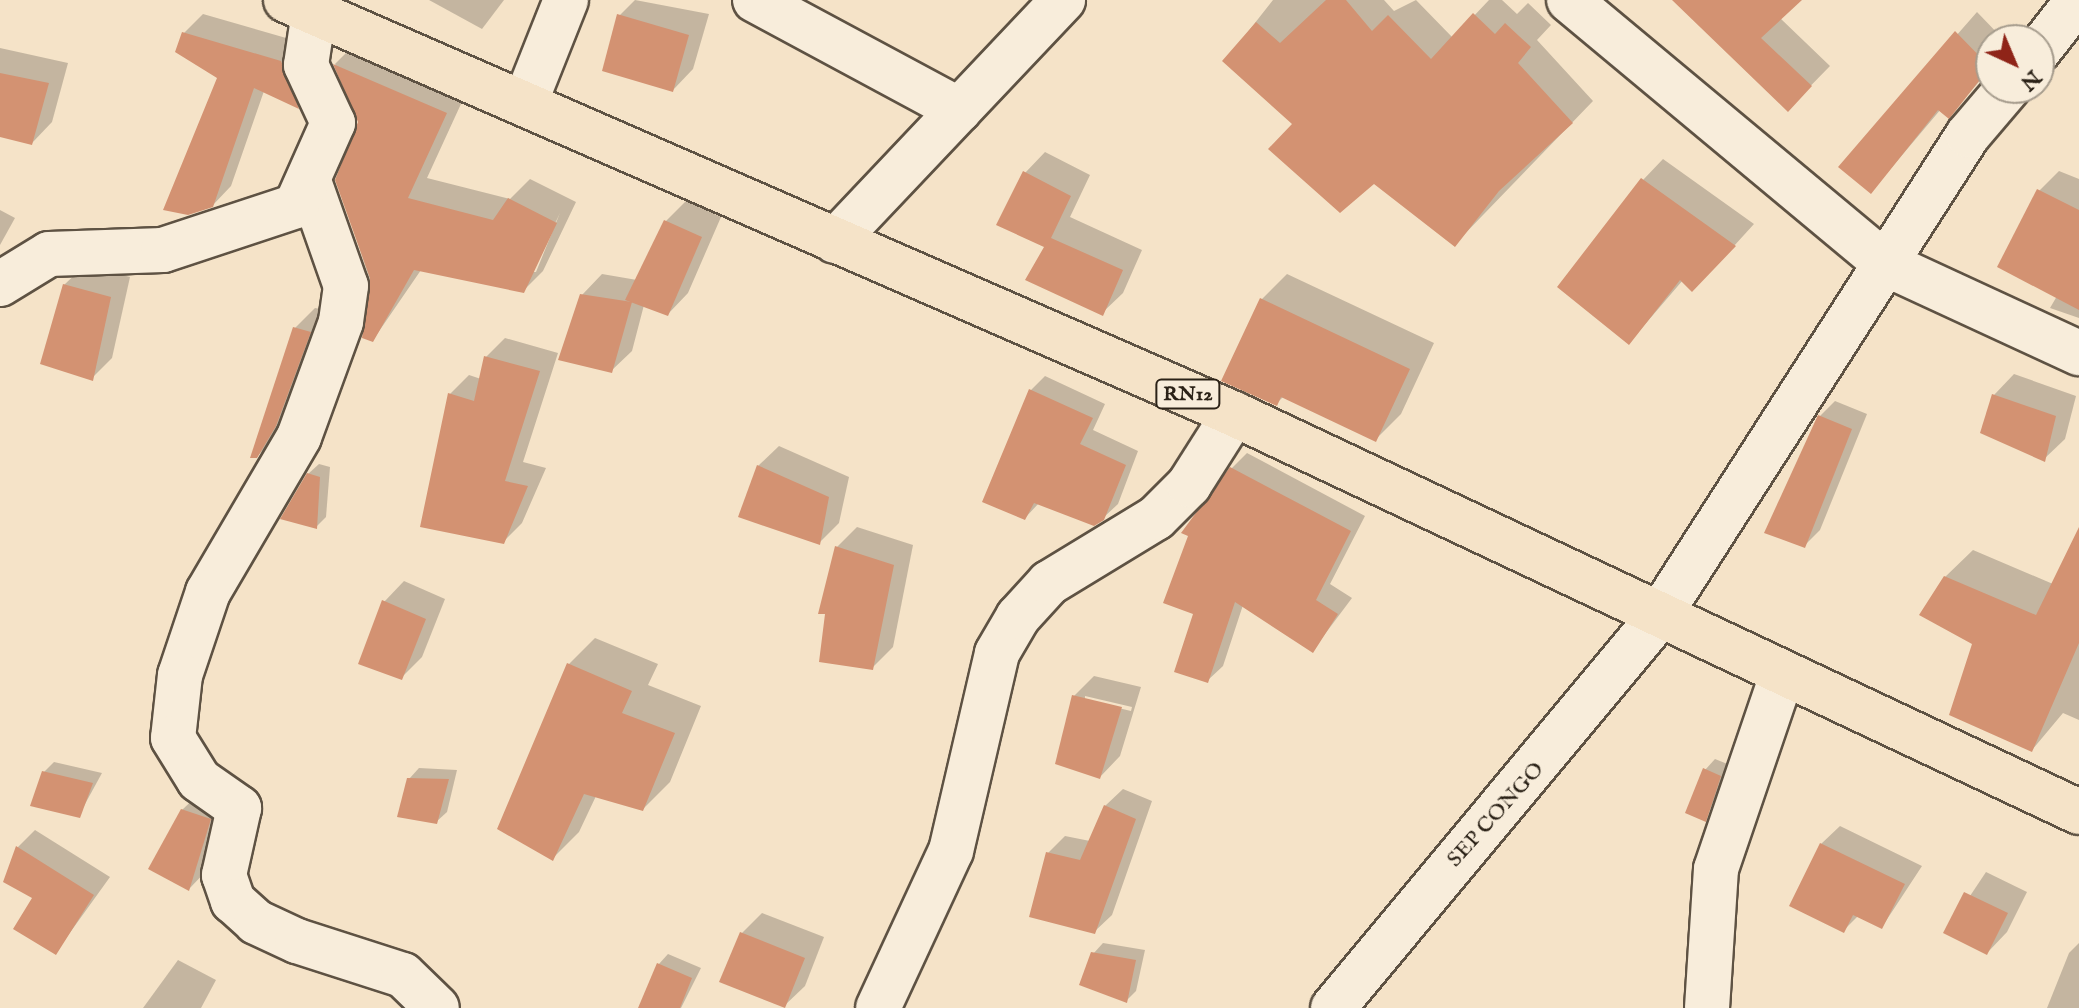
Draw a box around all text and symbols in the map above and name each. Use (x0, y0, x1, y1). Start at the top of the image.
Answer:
north arrow (1975, 24, 2055, 104)
text: N (2014, 63, 2047, 97)
road number: RN12 (1154, 378, 1222, 410)
street label: SEP CONGO (1442, 757, 1550, 873)

